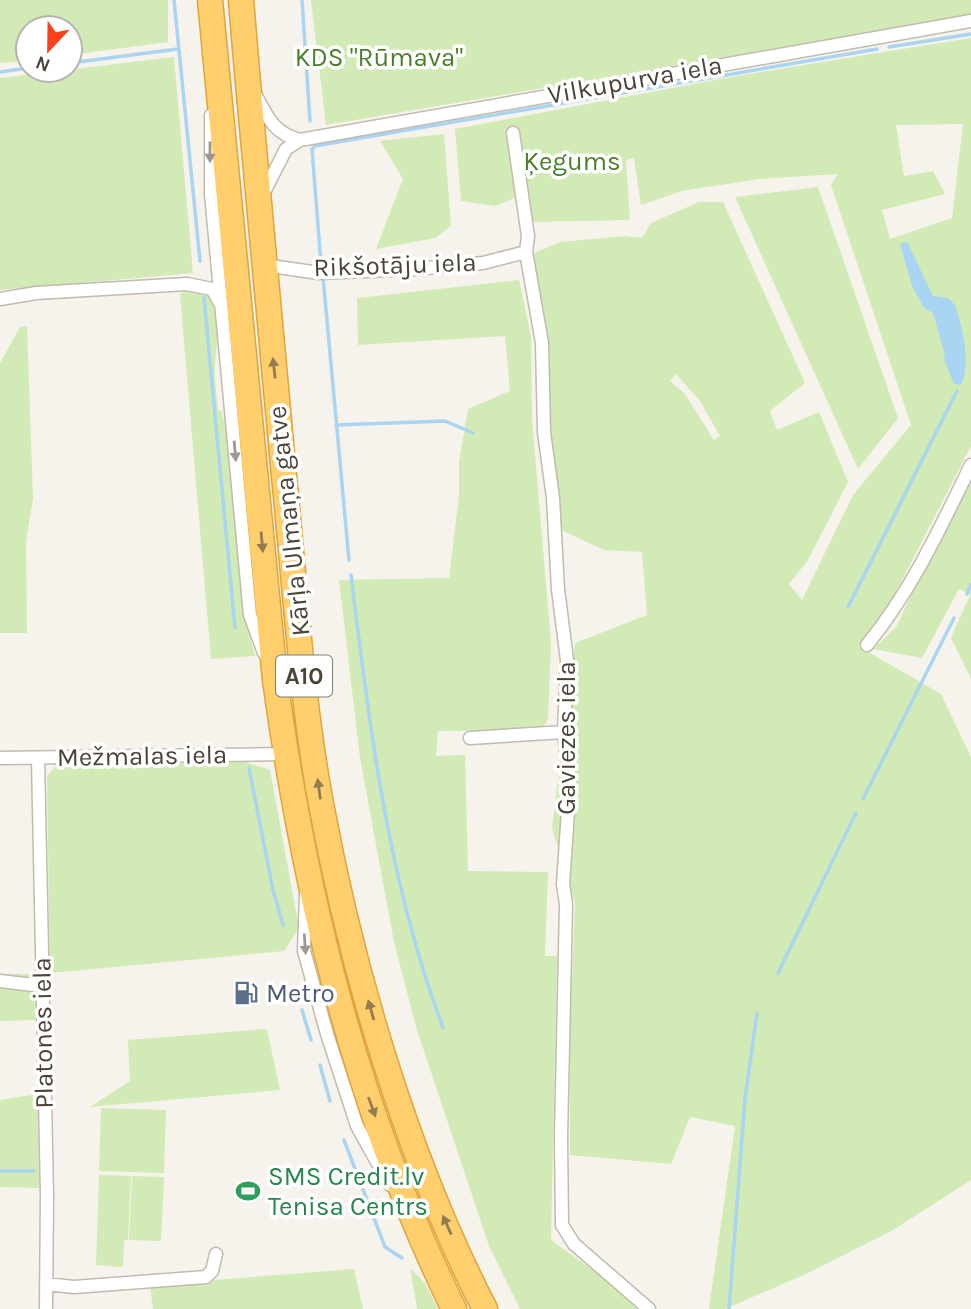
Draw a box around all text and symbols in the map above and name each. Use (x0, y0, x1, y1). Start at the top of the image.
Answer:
north arrow (14, 14, 84, 84)
park label: KDS "Rūmava" (295, 42, 463, 73)
street label: Vilkupurva iela (545, 49, 725, 111)
text: N (33, 51, 53, 77)
one-way arrow (204, 141, 216, 163)
park label: Ķegums (523, 146, 621, 177)
street label: Rikšotāju iela (313, 247, 477, 283)
one-way arrow (268, 357, 279, 379)
street label: Kārļa Ulmaņa gatve (261, 404, 317, 638)
one-way arrow (230, 441, 241, 463)
one-way arrow (256, 531, 267, 553)
road number: A10 (276, 656, 332, 696)
street label: Gaviezes iela (551, 661, 582, 815)
street label: Mežmalas iela (57, 739, 227, 773)
one-way arrow (313, 778, 324, 800)
one-way arrow (300, 933, 311, 955)
street label: Platones iela (26, 957, 60, 1109)
place label: Metro (266, 978, 335, 1009)
fuel station icon: Metro (232, 979, 260, 1007)
one-way arrow (365, 1000, 375, 1021)
one-way arrow (367, 1096, 378, 1117)
place label: SMS Credit.lv Tenisa Centrs (268, 1161, 428, 1222)
sports icon: SMS Credit.lv Tenisa Centrs (234, 1177, 262, 1205)
one-way arrow (441, 1214, 452, 1235)

